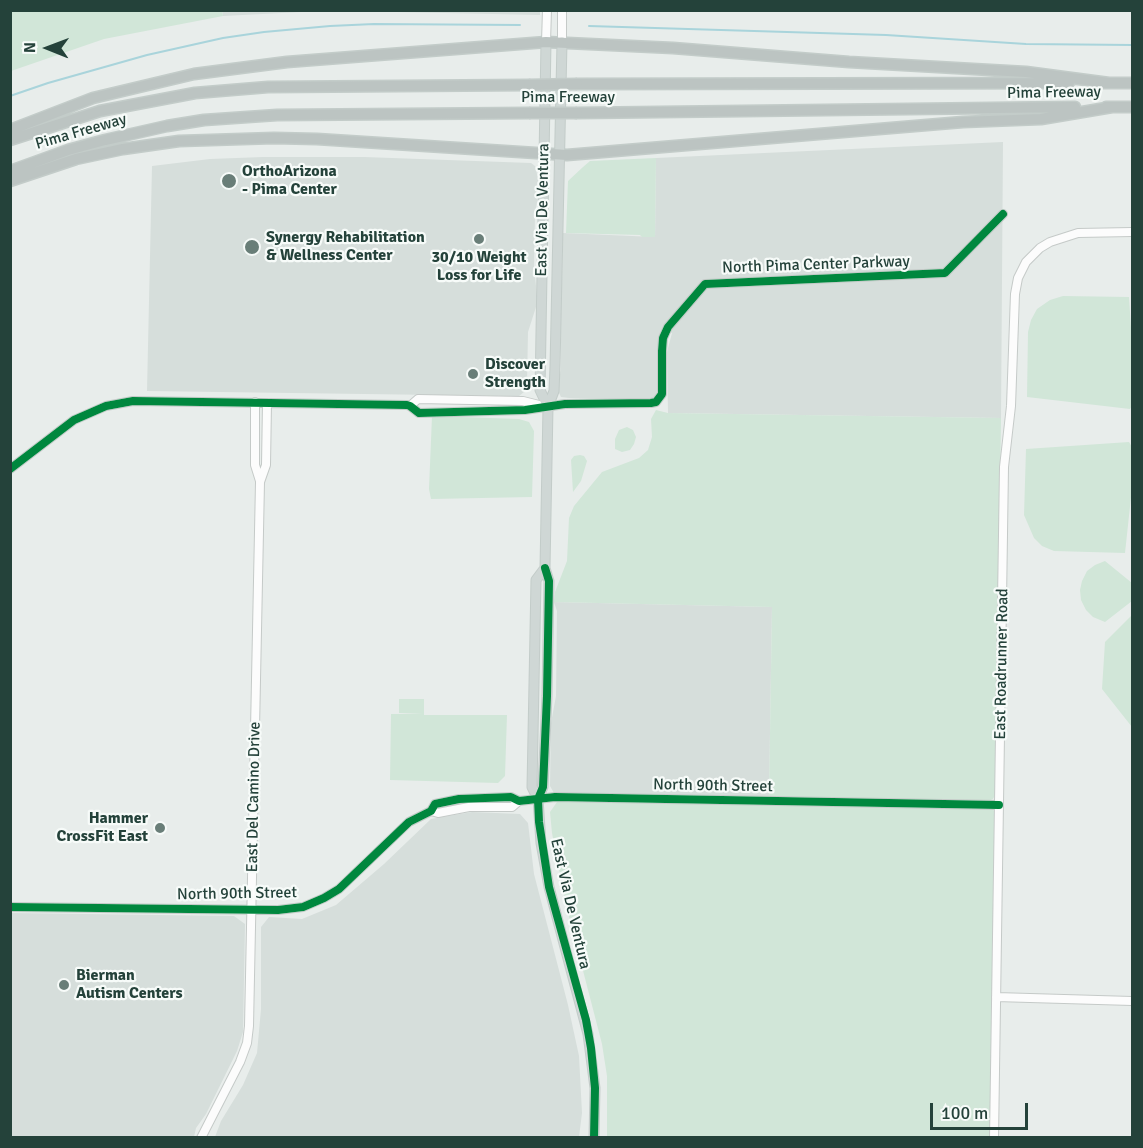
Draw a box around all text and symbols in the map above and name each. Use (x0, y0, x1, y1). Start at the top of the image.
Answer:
north arrow (18, 18, 78, 78)
text: N (20, 42, 40, 53)
street label: Pima Freeway (1007, 83, 1101, 103)
street label: Pima Freeway (521, 88, 615, 108)
street label: Pima Freeway (33, 110, 129, 154)
street label: East Via De Ventura (532, 143, 554, 277)
place label: OrthoArizona - Pima Center (242, 162, 337, 200)
marker: OrthoArizona - Pima Center (220, 172, 238, 190)
place label: Synergy Rehabilitation & Wellness Center (266, 228, 425, 266)
marker: 30/10 Weight Loss for Life (472, 232, 486, 246)
marker: Synergy Rehabilitation & Wellness Center (243, 238, 261, 256)
place label: 30/10 Weight Loss for Life (431, 248, 527, 286)
street label: North Pima Center Parkway (722, 252, 910, 278)
place label: Discover Strength (485, 355, 546, 393)
marker: Discover Strength (466, 367, 480, 381)
street label: East Roadrunner Road (991, 588, 1013, 740)
street label: East Del Camino Drive (243, 721, 265, 873)
street label: North 90th Street (653, 775, 773, 797)
place label: Hammer CrossFit East (56, 809, 148, 847)
marker: Hammer CrossFit East (153, 821, 167, 835)
street label: East Via De Ventura (546, 837, 594, 971)
street label: North 90th Street (177, 883, 297, 905)
place label: Bierman Autism Centers (76, 966, 183, 1004)
marker: Bierman Autism Centers (57, 978, 71, 992)
scale bar (933, 1091, 1030, 1129)
text: 100 m (941, 1102, 988, 1124)

